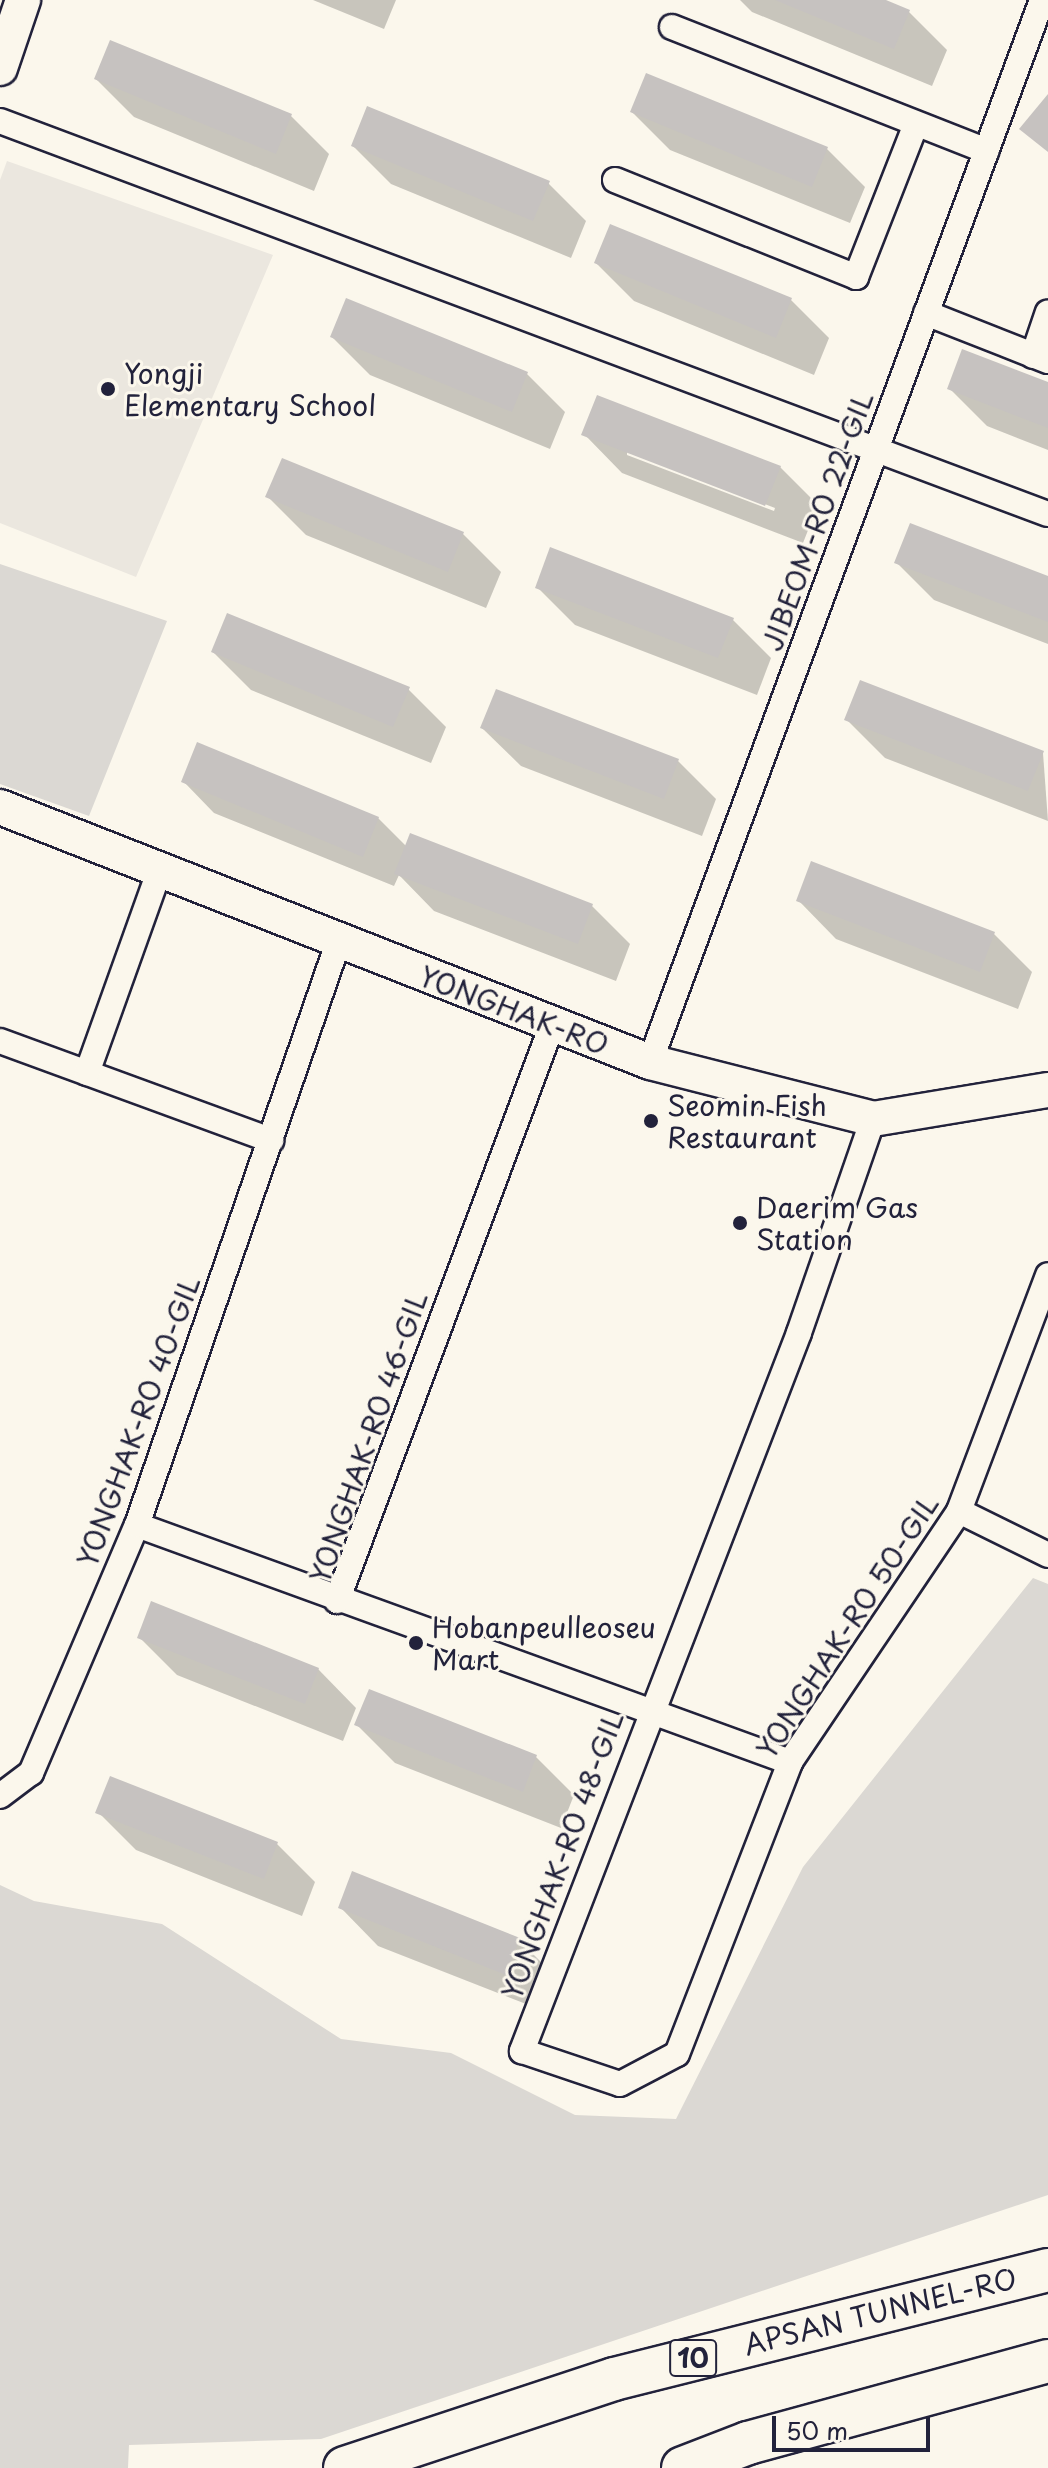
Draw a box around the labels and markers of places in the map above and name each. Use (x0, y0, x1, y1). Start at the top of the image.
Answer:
place label: Yongji Elementary School (124, 356, 376, 422)
marker: Yongji Elementary School (99, 380, 117, 398)
place label: Seomin Fish Restaurant (667, 1088, 827, 1154)
marker: Seomin Fish Restaurant (642, 1112, 660, 1130)
place label: Daerim Gas Station (756, 1190, 918, 1256)
marker: Daerim Gas Station (731, 1214, 749, 1232)
place label: Hobanpeulleoseu Mart (432, 1610, 656, 1676)
marker: Hobanpeulleoseu Mart (407, 1634, 425, 1652)

